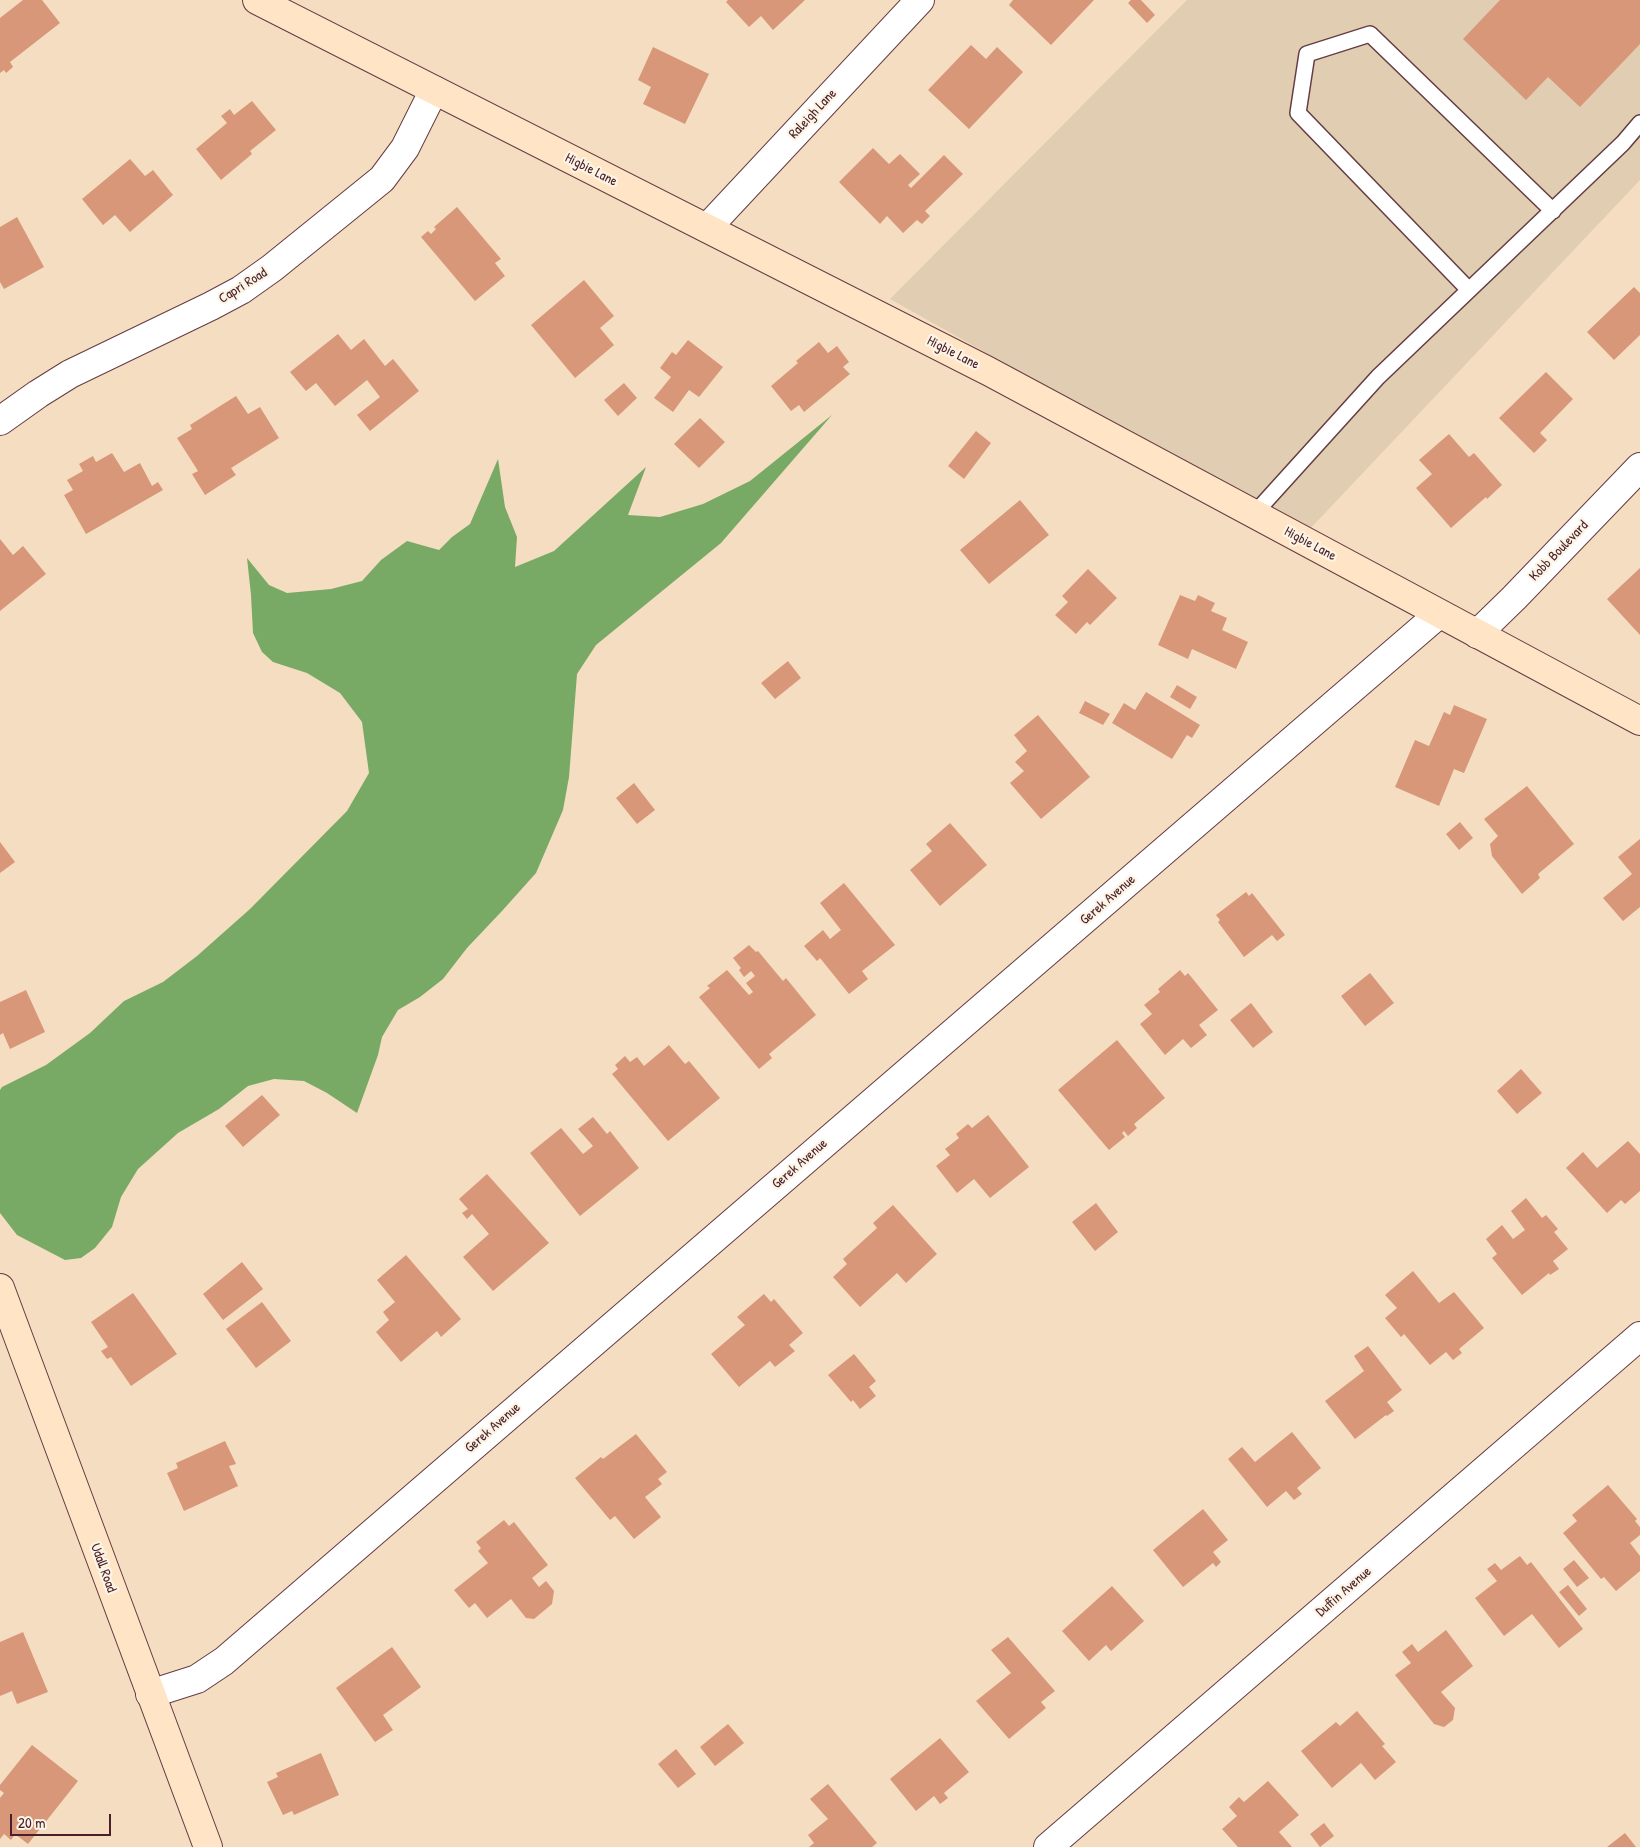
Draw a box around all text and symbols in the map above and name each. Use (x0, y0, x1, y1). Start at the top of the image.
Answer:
street label: Raleigh Lane (786, 86, 840, 142)
street label: Higbie Lane (562, 150, 620, 190)
street label: Capri Road (216, 265, 270, 307)
street label: Higbie Lane (924, 333, 982, 373)
street label: Kobb Boulevard (1526, 517, 1592, 585)
street label: Higbie Lane (1281, 523, 1339, 565)
street label: Gerek Avenue (1077, 871, 1139, 929)
street label: Gerek Avenue (769, 1135, 831, 1193)
street label: Gerek Avenue (462, 1399, 524, 1457)
street label: Udall Road (86, 1541, 120, 1595)
street label: Duffin Avenue (1313, 1563, 1375, 1621)
scale bar (12, 1804, 114, 1836)
text: 20 m (18, 1812, 45, 1833)

